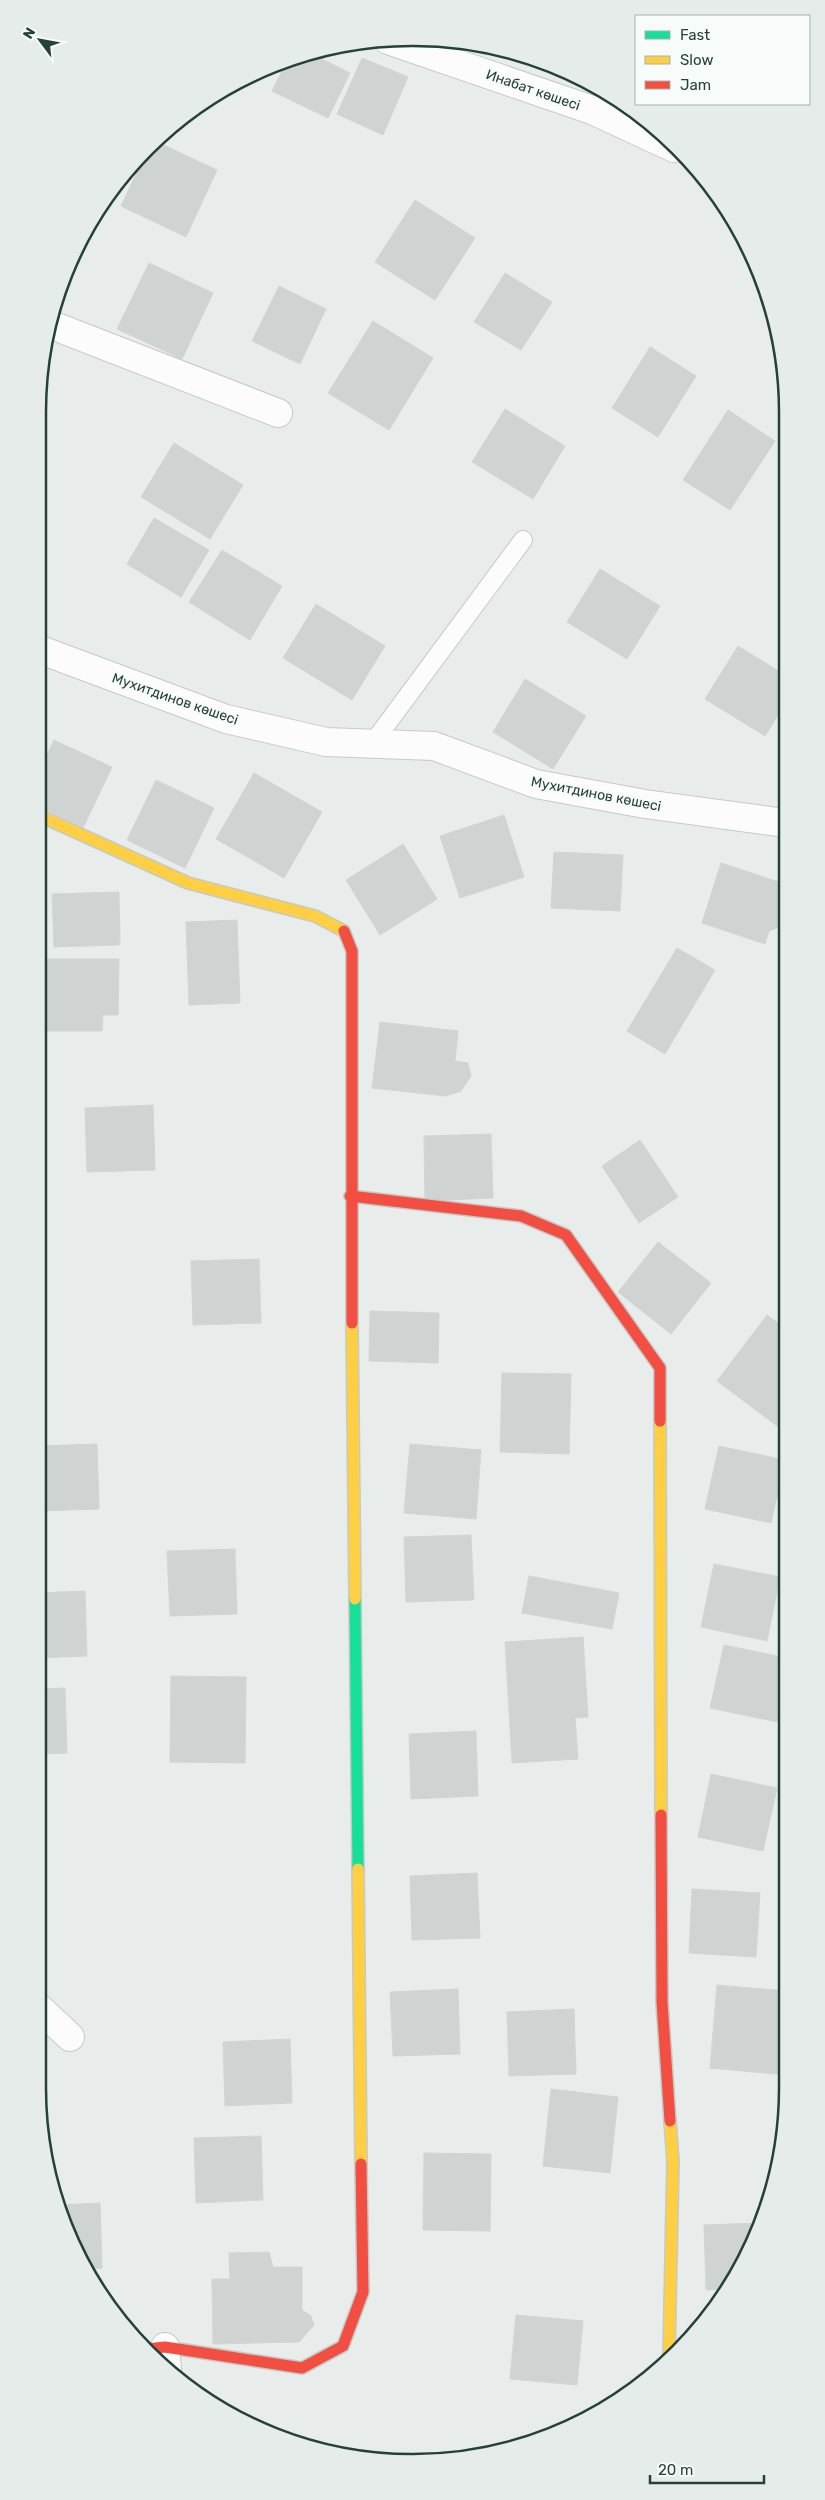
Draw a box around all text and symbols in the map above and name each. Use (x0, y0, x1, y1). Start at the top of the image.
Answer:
north arrow (15, 15, 65, 65)
legend (635, 15, 810, 105)
text: N (20, 25, 39, 42)
text: Fast (680, 26, 710, 44)
text: Slow (680, 51, 713, 69)
street label: Инабат көшесі (484, 66, 582, 114)
text: Jam (680, 76, 711, 94)
street label: Мухитдинов көшесі (110, 669, 240, 729)
street label: Мухитдинов көшесі (529, 773, 663, 815)
scale bar (650, 2452, 764, 2484)
text: 20 m (658, 2461, 693, 2479)

